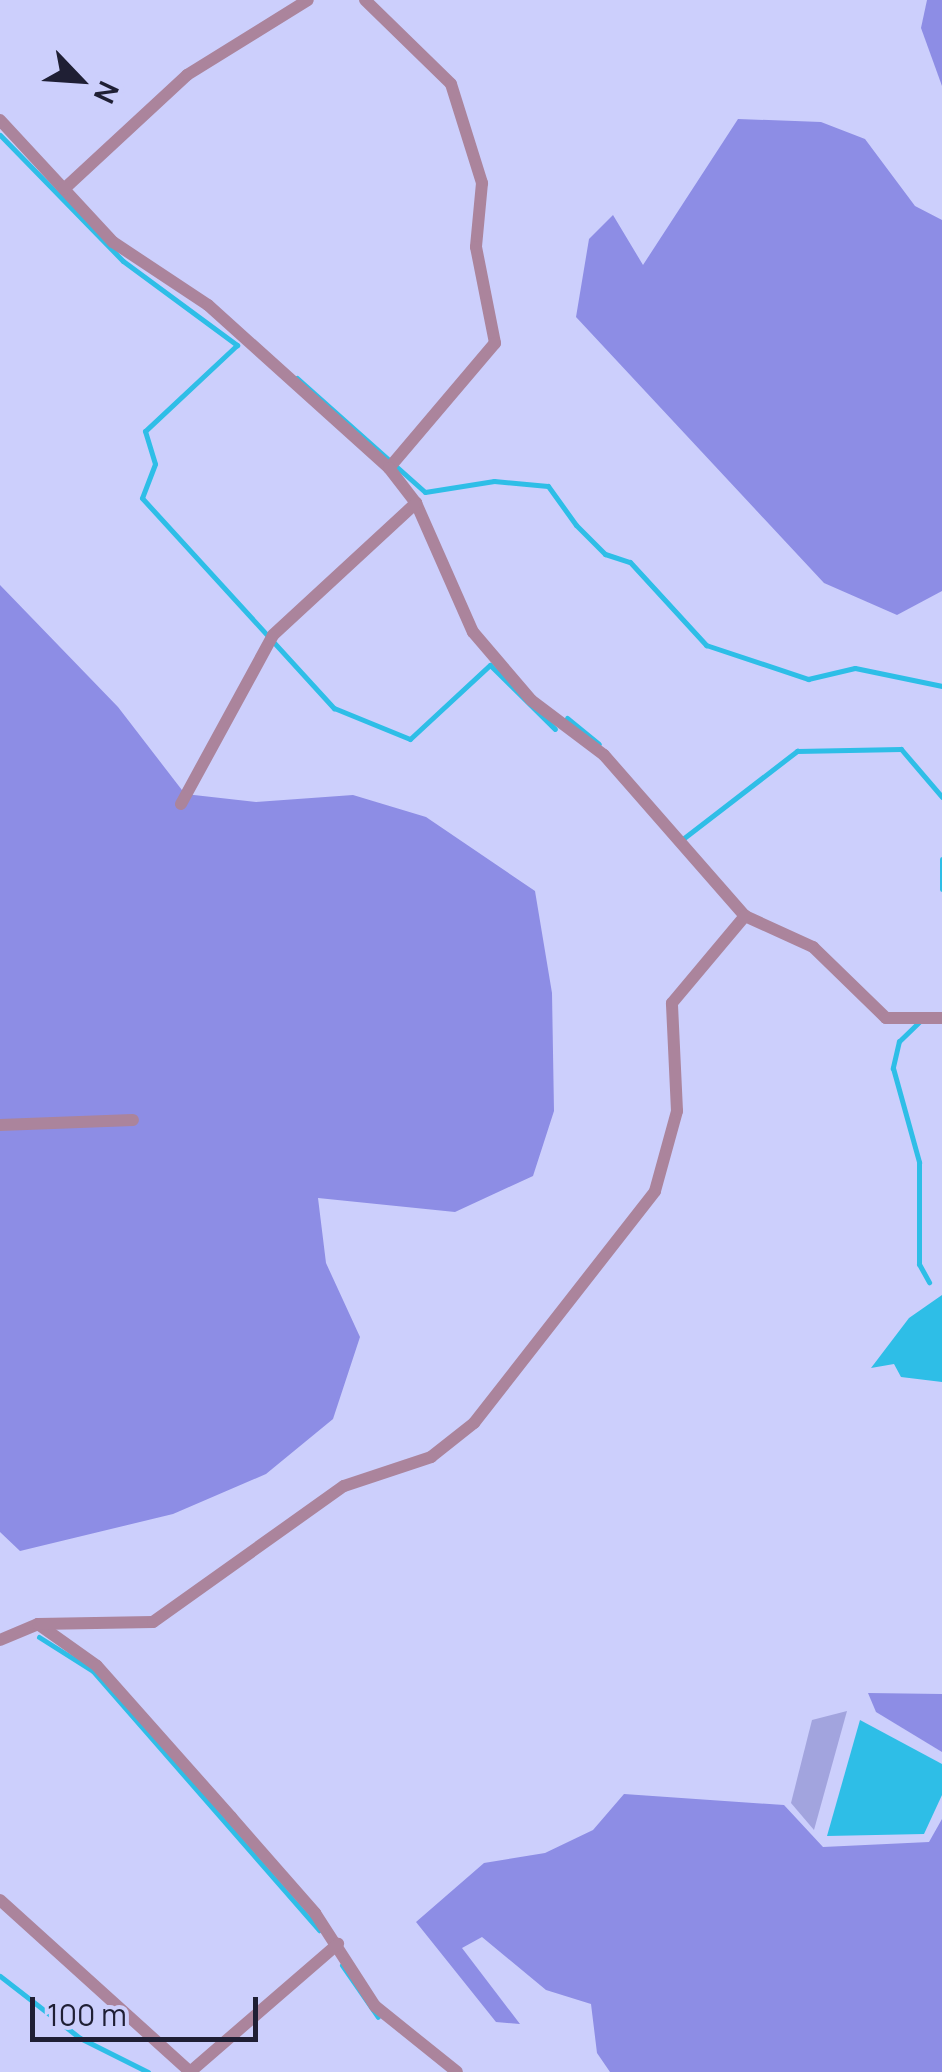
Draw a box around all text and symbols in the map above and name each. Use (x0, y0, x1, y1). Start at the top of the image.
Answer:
north arrow (30, 30, 130, 130)
text: N (86, 76, 129, 110)
scale bar (35, 1977, 262, 2039)
text: 100 m (47, 1994, 127, 2035)

